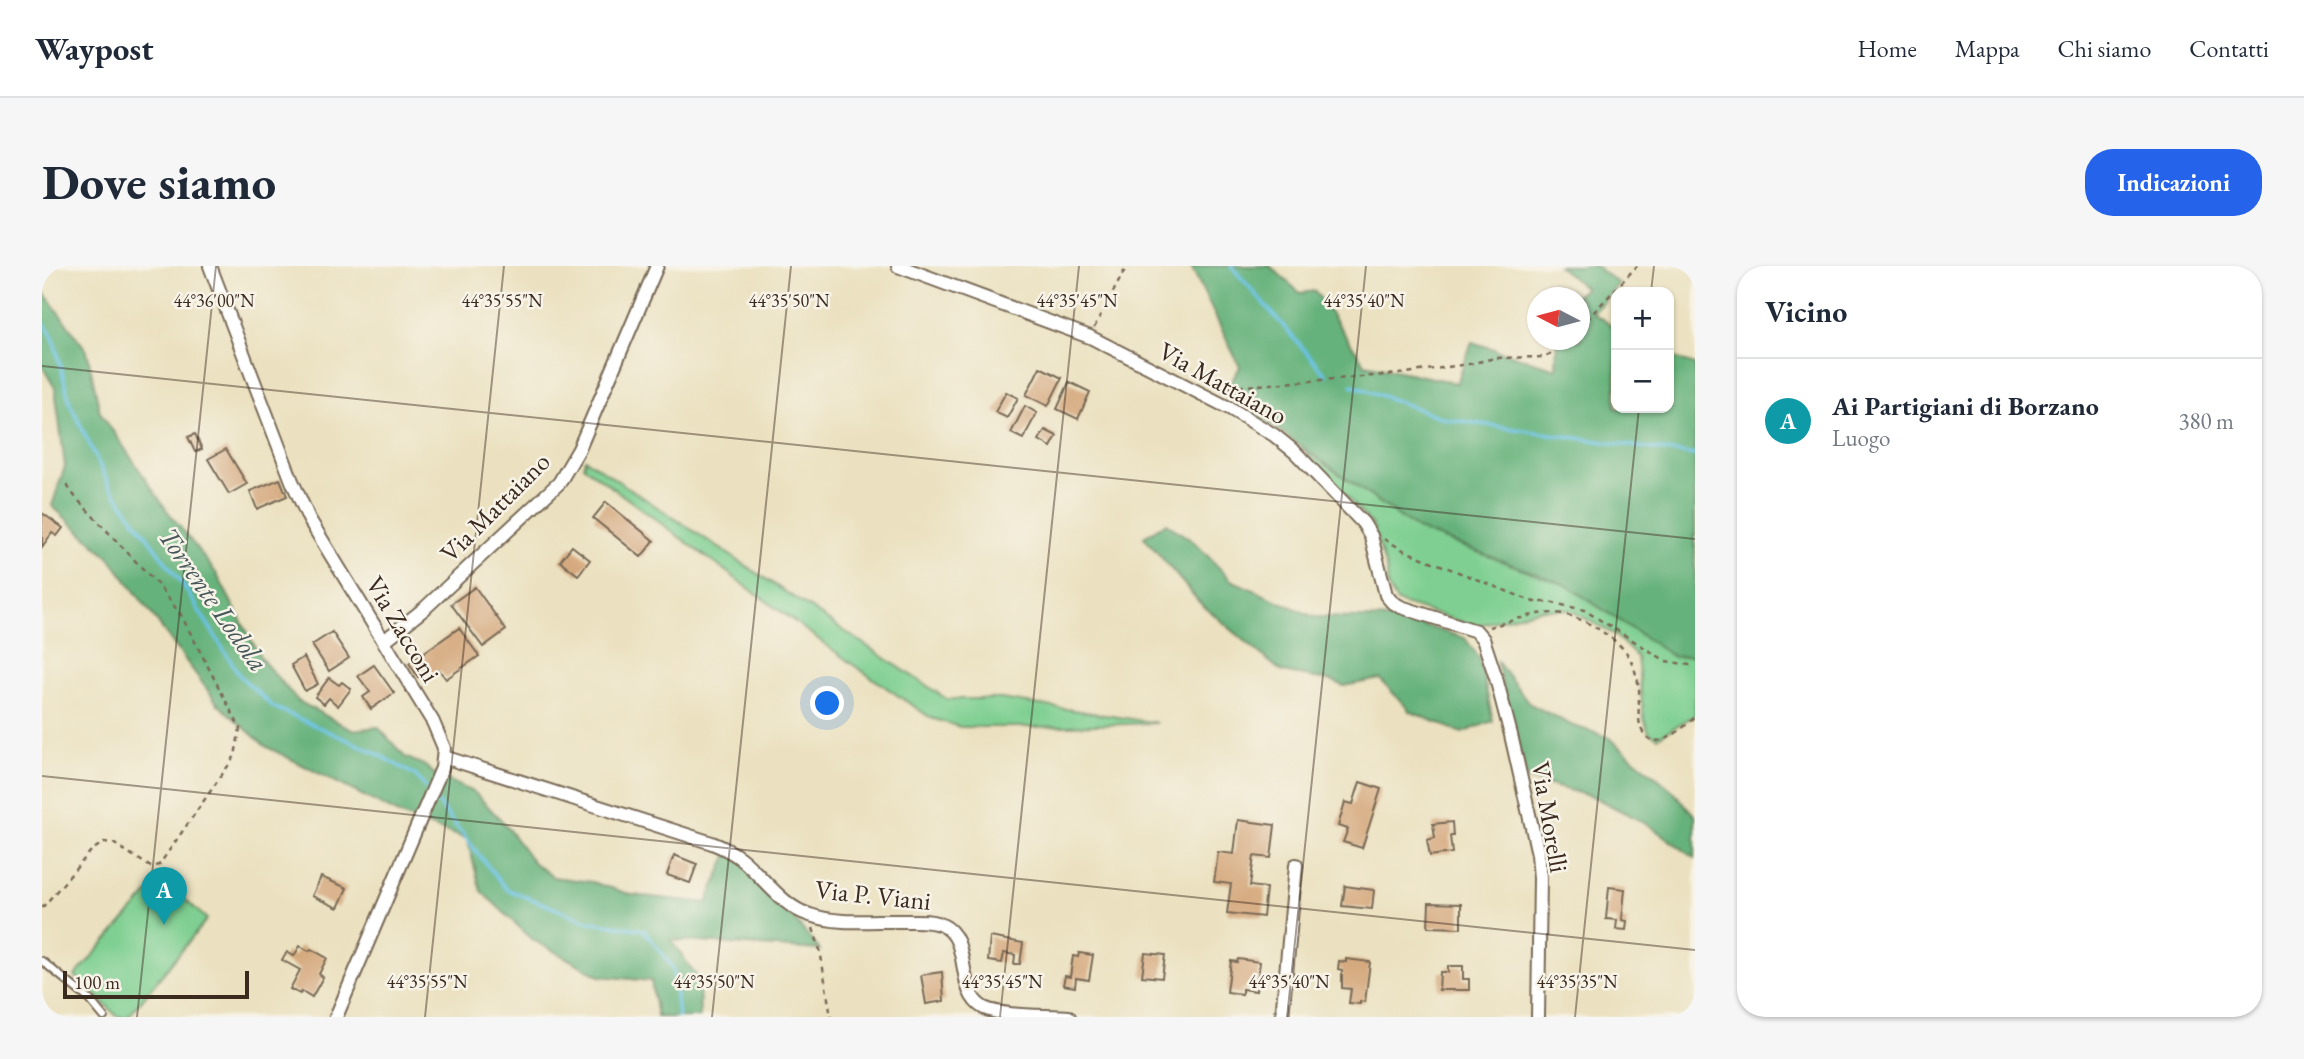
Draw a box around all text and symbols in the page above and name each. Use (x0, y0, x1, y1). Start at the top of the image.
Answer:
text: Waypost (35, 27, 154, 70)
text: Home (1857, 33, 1917, 64)
text: Mappa (1955, 33, 2020, 64)
text: Chi siamo (2058, 33, 2151, 64)
text: Contatti (2189, 33, 2269, 64)
button: Indicazioni (2085, 149, 2262, 216)
text: Dove siamo (42, 150, 276, 214)
north arrow (1527, 287, 1590, 350)
map controls (1611, 287, 1674, 413)
button: + (1611, 287, 1674, 350)
text: 44°36'00"N (174, 289, 255, 312)
text: 44°35'55"N (462, 289, 543, 312)
text: 44°35'50"N (749, 289, 830, 312)
text: 44°35'45"N (1037, 289, 1118, 312)
text: 44°35'40"N (1324, 289, 1405, 312)
text: Vicino (1765, 292, 1847, 331)
street label: Via Mattaiano (1153, 334, 1293, 432)
button: − (1611, 350, 1674, 413)
text: Ai Partigiani di Borzano (1832, 389, 2099, 423)
text: A (1780, 406, 1796, 436)
text: 380 m (2178, 406, 2234, 436)
text: Luogo (1832, 423, 1890, 453)
street label: Via Mattaiano (433, 445, 557, 569)
water label: Torrente Lodola (151, 520, 277, 678)
street label: Via Zacconi (358, 570, 448, 688)
your location (810, 686, 844, 720)
street label: Via Morelli (1524, 759, 1576, 875)
pin: A (141, 867, 187, 925)
street label: Via P. Viani (813, 872, 933, 918)
scale bar (63, 968, 248, 1000)
text: 100 m (74, 970, 120, 995)
text: 44°35'55"N (387, 970, 468, 993)
text: 44°35'50"N (674, 970, 755, 993)
text: 44°35'45"N (962, 970, 1043, 993)
text: 44°35'40"N (1249, 970, 1330, 993)
text: 44°35'35"N (1537, 970, 1618, 993)

